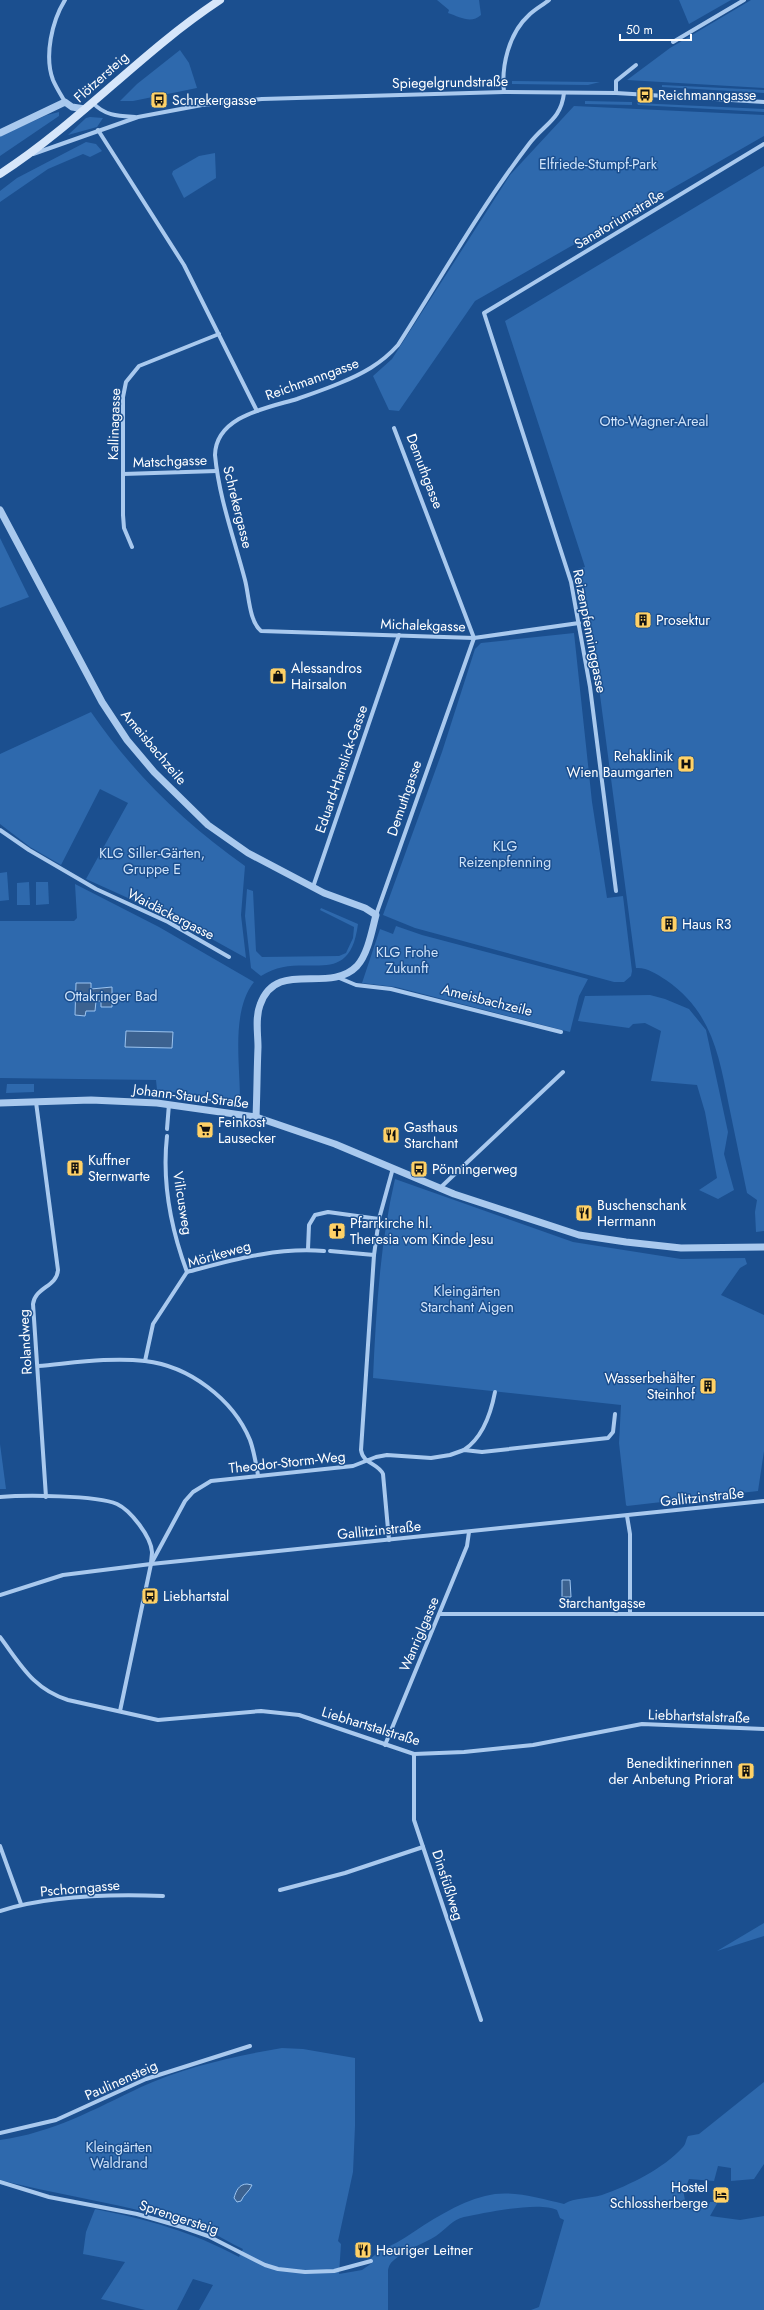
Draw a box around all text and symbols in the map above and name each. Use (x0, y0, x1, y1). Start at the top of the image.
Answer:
scale bar (620, 16, 691, 42)
text: 50 m (626, 21, 653, 39)
street label: Flötzersteig (69, 47, 133, 107)
street label: Spiegelgrundstraße (392, 71, 508, 93)
bus stop icon: Reichmanngasse (635, 85, 655, 105)
place label: Reichmanngasse (658, 85, 756, 105)
bus stop icon: Schrekergasse (149, 90, 169, 110)
place label: Schrekergasse (172, 90, 256, 110)
park label: Elfriede-Stumpf-Park (539, 154, 658, 174)
street label: Sanatoriumstraße (570, 184, 668, 254)
street label: Reichmanngasse (262, 353, 362, 405)
street label: Kallinagasse (103, 388, 125, 460)
park label: Otto-Wagner-Areal (600, 411, 708, 431)
street label: Demuthgasse (402, 431, 448, 511)
street label: Matschgasse (133, 450, 207, 472)
street label: Schrekergasse (218, 464, 258, 550)
street label: Reizenpfenninggasse (568, 567, 612, 695)
building icon: Prosektur (633, 610, 653, 630)
place label: Prosektur (656, 610, 710, 630)
street label: Michalekgasse (380, 614, 466, 636)
place label: Alessandros Hairsalon (291, 658, 362, 694)
shop icon: Alessandros Hairsalon (268, 666, 288, 686)
street label: Eduard-Hanslick-Gasse (310, 702, 372, 836)
street label: Ameisbachzeile (116, 705, 192, 789)
place label: Rehaklinik Wien Baumgarten (566, 746, 674, 782)
hospital icon: Rehaklinik Wien Baumgarten (676, 754, 696, 774)
street label: Demuthgasse (382, 757, 426, 839)
park label: KLG Reizenpfenning (459, 836, 551, 872)
park label: KLG Siller-Gärten, Gruppe E (99, 843, 205, 879)
street label: Waidäckergasse (124, 883, 218, 945)
building icon: Haus R3 (659, 914, 679, 934)
place label: Haus R3 (682, 914, 732, 934)
park label: KLG Frohe Zukunft (376, 942, 438, 978)
street label: Ameisbachzeile (439, 979, 535, 1021)
park label: Ottakringer Bad (64, 986, 158, 1006)
street label: Johann-Staud-Straße (130, 1079, 250, 1113)
place label: Feinkost Lausecker (218, 1112, 276, 1148)
place label: Gasthaus Starchant (404, 1117, 458, 1153)
supermarket icon: Feinkost Lausecker (195, 1120, 215, 1140)
restaurant icon: Gasthaus Starchant (381, 1125, 401, 1145)
place label: Kuffner Sternwarte (88, 1150, 150, 1186)
building icon: Kuffner Sternwarte (65, 1158, 85, 1178)
bus stop icon: Pönningerweg (409, 1159, 429, 1179)
place label: Pönningerweg (432, 1159, 518, 1179)
street label: Vilicusweg (168, 1170, 198, 1236)
place label: Buschenschank Herrmann (597, 1195, 687, 1231)
restaurant icon: Buschenschank Herrmann (574, 1203, 594, 1223)
place label: Pfarrkirche hl. Theresia vom Kinde Jesu (350, 1213, 494, 1249)
church icon: Pfarrkirche hl. Theresia vom Kinde Jesu (327, 1221, 347, 1241)
street label: Mörikeweg (185, 1235, 253, 1273)
park label: Kleingärten Starchant Aigen (420, 1281, 514, 1317)
street label: Rolandweg (13, 1309, 37, 1375)
place label: Wasserbehälter Steinhof (605, 1368, 696, 1404)
building icon: Wasserbehälter Steinhof (698, 1376, 718, 1396)
street label: Theodor-Storm-Weg (228, 1446, 346, 1478)
street label: Gallitzinstraße (659, 1483, 745, 1511)
street label: Gallitzinstraße (336, 1516, 422, 1544)
bus stop icon: Liebhartstal (140, 1586, 160, 1606)
place label: Liebhartstal (163, 1586, 229, 1606)
street label: Starchantgasse (558, 1593, 646, 1613)
street label: Wanriglgasse (394, 1594, 444, 1674)
street label: Liebhartstalstraße (319, 1702, 423, 1750)
street label: Liebhartstalstraße (648, 1704, 750, 1728)
place label: Benediktinerinnen der Anbetung Priorat (608, 1753, 734, 1789)
building icon: Benediktinerinnen der Anbetung Priorat (736, 1761, 756, 1781)
street label: Dinsfüßlweg (427, 1847, 469, 1923)
street label: Pschorngasse (39, 1875, 121, 1901)
street label: Paulinensteig (81, 2055, 161, 2105)
park label: Kleingärten Waldrand (86, 2137, 152, 2173)
place label: Hostel Schlossherberge (610, 2177, 708, 2213)
hotel icon: Hostel Schlossherberge (711, 2185, 731, 2205)
street label: Sprengersteig (137, 2195, 221, 2239)
restaurant icon: Heuriger Leitner (353, 2240, 373, 2260)
place label: Heuriger Leitner (376, 2240, 473, 2260)

